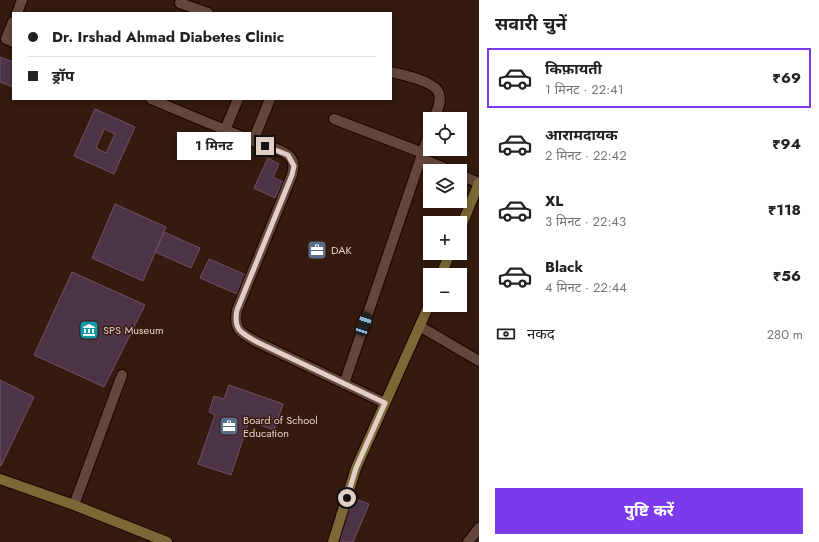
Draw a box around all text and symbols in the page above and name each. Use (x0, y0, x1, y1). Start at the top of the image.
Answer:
text: सवारी चुनें (495, 11, 567, 37)
text: Dr. Irshad Ahmad Diabetes Clinic (52, 26, 284, 48)
text: किफ़ायती (545, 58, 602, 80)
icon: car (497, 60, 533, 96)
text: ड्रॉप (52, 65, 74, 87)
text: ₹69 (772, 67, 801, 89)
text: 1 मिनट · 22:41 (545, 80, 623, 99)
map controls (423, 112, 467, 312)
button: locate (423, 112, 467, 156)
text: आरामदायक (545, 124, 618, 146)
icon: car (497, 126, 533, 162)
callout: 1 मिनट (177, 132, 251, 160)
text: ₹94 (772, 133, 801, 155)
text: 1 मिनट (195, 136, 233, 155)
route end (256, 137, 274, 155)
text: 2 मिनट · 22:42 (545, 146, 627, 165)
button: layers (423, 164, 467, 208)
text: XL (545, 190, 563, 212)
icon: car (497, 192, 533, 228)
text: ₹118 (768, 199, 801, 221)
text: 3 मिनट · 22:43 (545, 212, 626, 231)
button: + (423, 216, 467, 260)
office icon: DAK (306, 239, 328, 261)
place label: DAK (331, 242, 352, 258)
text: Black (545, 256, 583, 278)
icon: car (497, 258, 533, 294)
text: ₹56 (773, 265, 801, 287)
button: − (423, 268, 467, 312)
text: 4 मिनट · 22:44 (545, 278, 627, 297)
car (354, 311, 374, 337)
museum icon: SPS Museum (78, 319, 100, 341)
place label: SPS Museum (103, 322, 164, 338)
icon: cash (495, 323, 517, 345)
text: नकद (527, 323, 555, 345)
text: 280 m (767, 325, 803, 344)
place label: Board of School Education (243, 412, 318, 441)
office icon: Board of School Education (218, 415, 240, 437)
button: पुष्टि करें (495, 488, 803, 534)
route start (338, 489, 356, 507)

